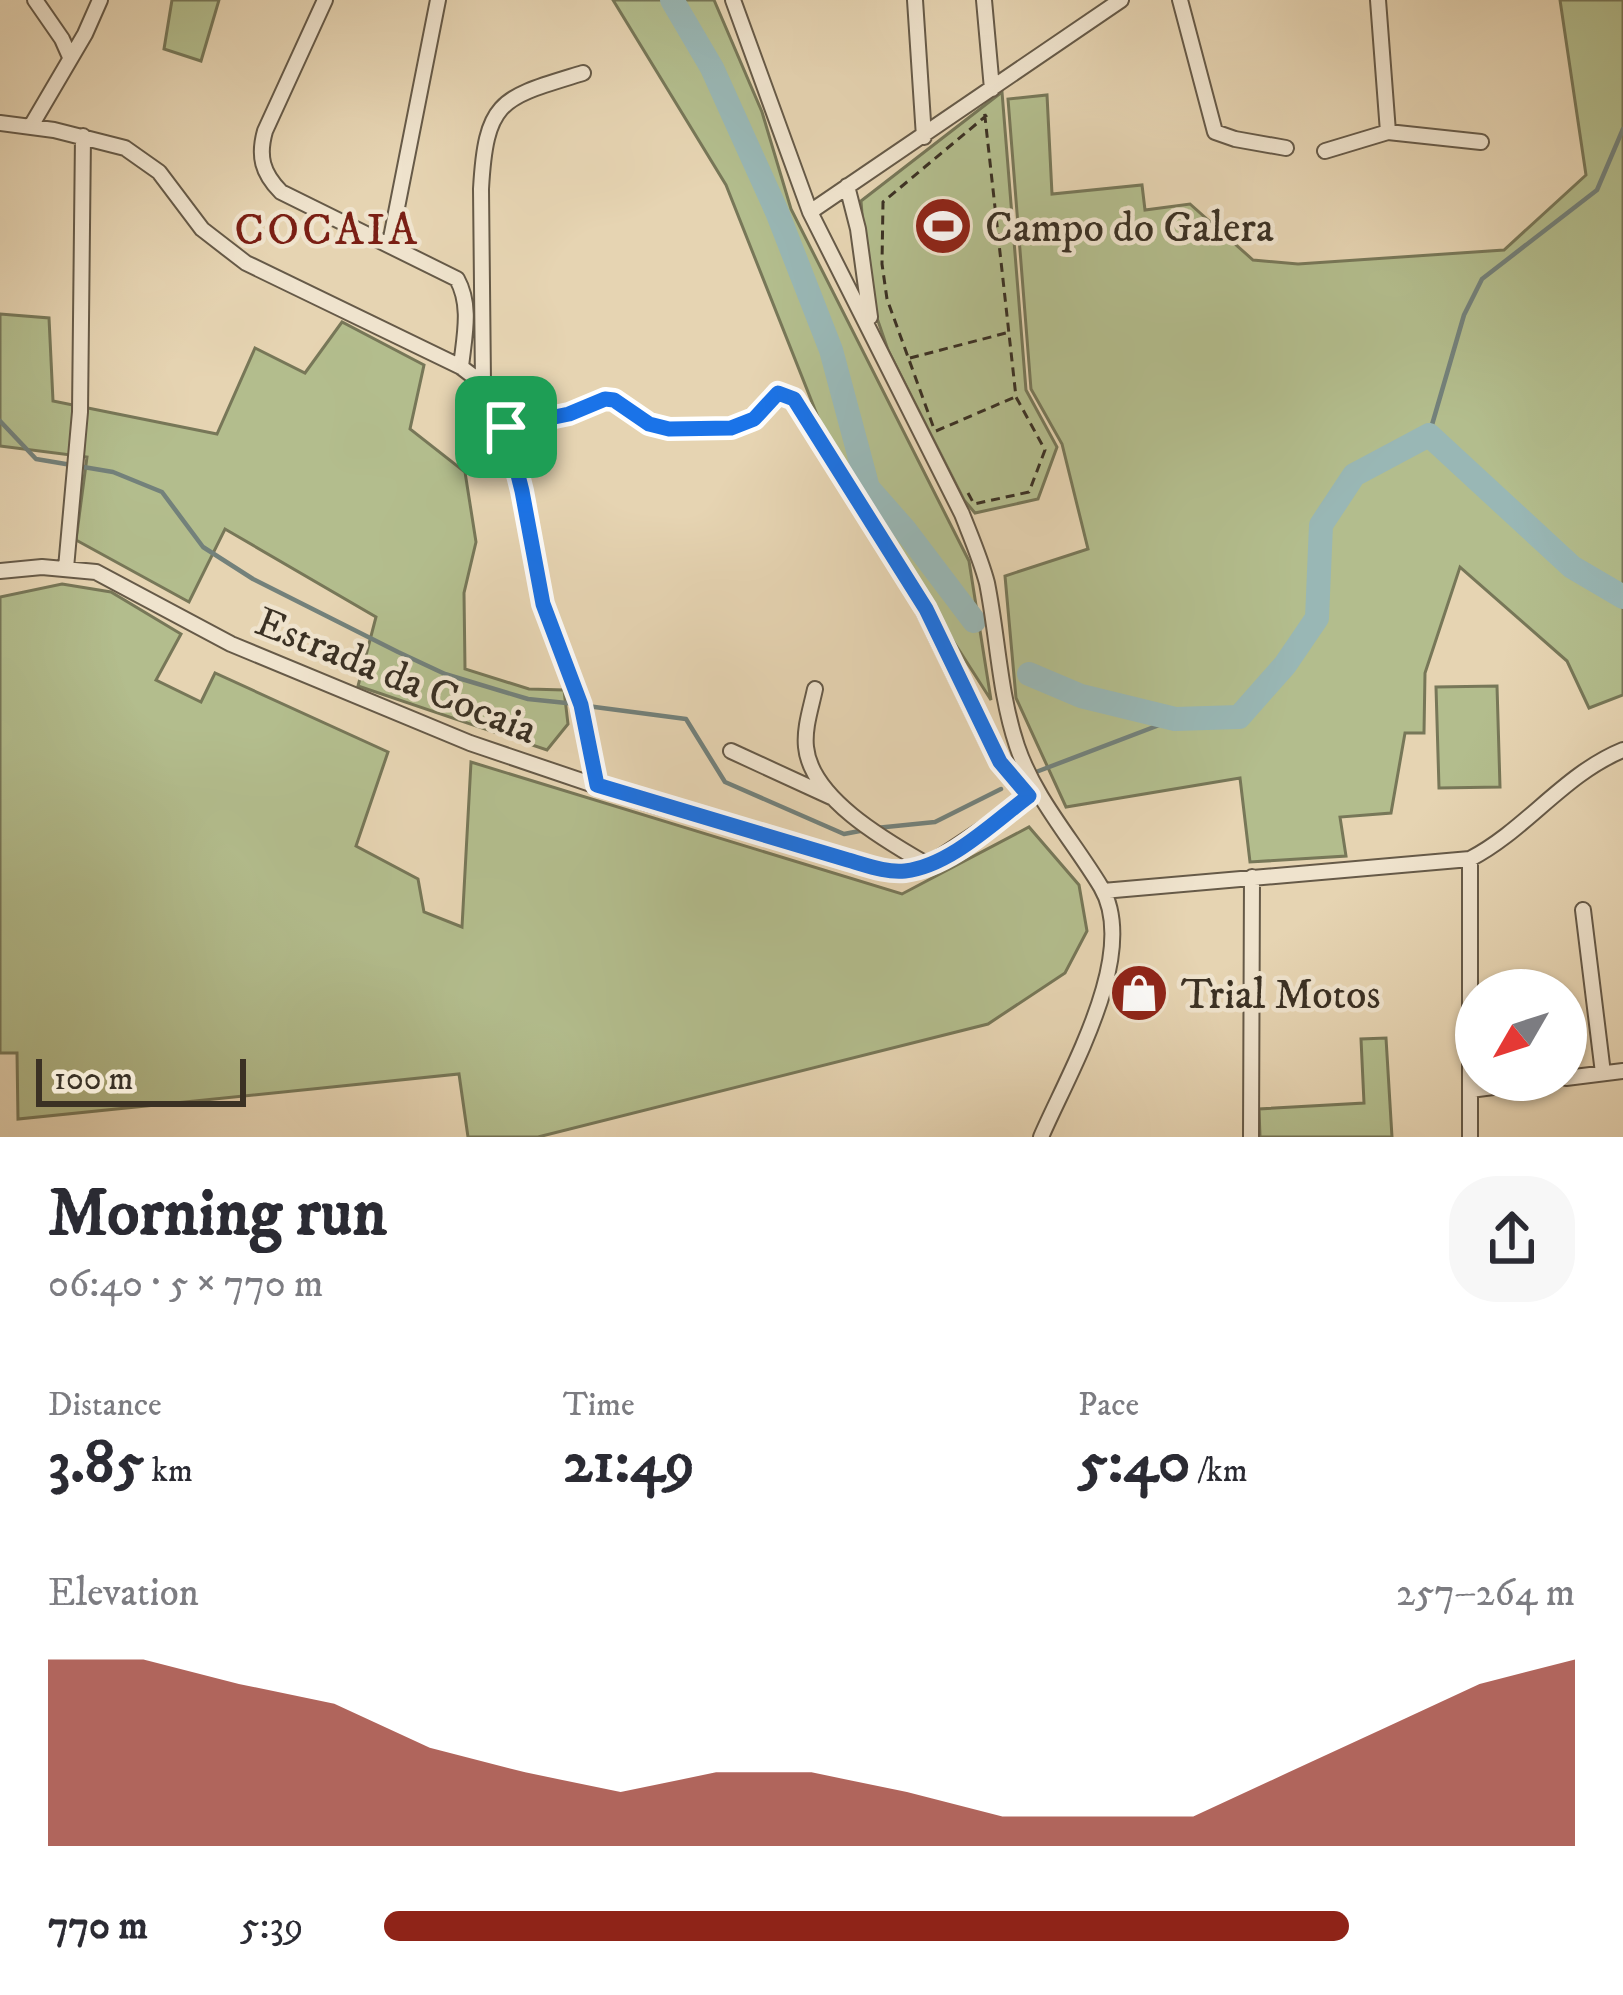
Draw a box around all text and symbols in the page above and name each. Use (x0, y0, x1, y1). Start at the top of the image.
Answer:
sports icon: Campo do Galera (912, 195, 974, 257)
district label: COCAIA (234, 203, 420, 259)
place label: Campo do Galera (985, 203, 1274, 255)
pin (455, 376, 557, 478)
icon: arrive (473, 394, 539, 460)
street label: Estrada da Cocaia (247, 597, 544, 757)
shop icon: Trial Motos (1108, 962, 1170, 1024)
north arrow (1455, 969, 1587, 1101)
map controls (1455, 969, 1587, 1101)
place label: Trial Motos (1181, 970, 1381, 1022)
scale bar (36, 1053, 246, 1106)
text: 100 m (54, 1059, 133, 1100)
text: Morning run (48, 1174, 387, 1256)
button: share (1449, 1176, 1575, 1302)
text: 06:40 · 5 × 770 m (48, 1260, 323, 1309)
text: Distance (48, 1385, 162, 1426)
text: Time (563, 1385, 635, 1426)
text: Pace (1078, 1385, 1139, 1426)
text: 3.85 (48, 1426, 144, 1501)
text: 21:49 (563, 1426, 695, 1501)
text: 5:40 (1078, 1426, 1190, 1501)
text: km (144, 1451, 193, 1492)
text: /km (1190, 1451, 1248, 1492)
text: Elevation (48, 1569, 199, 1618)
text: 257–264 m (1396, 1569, 1575, 1618)
text: 770 m (48, 1902, 148, 1951)
text: 5:39 (240, 1902, 304, 1951)

